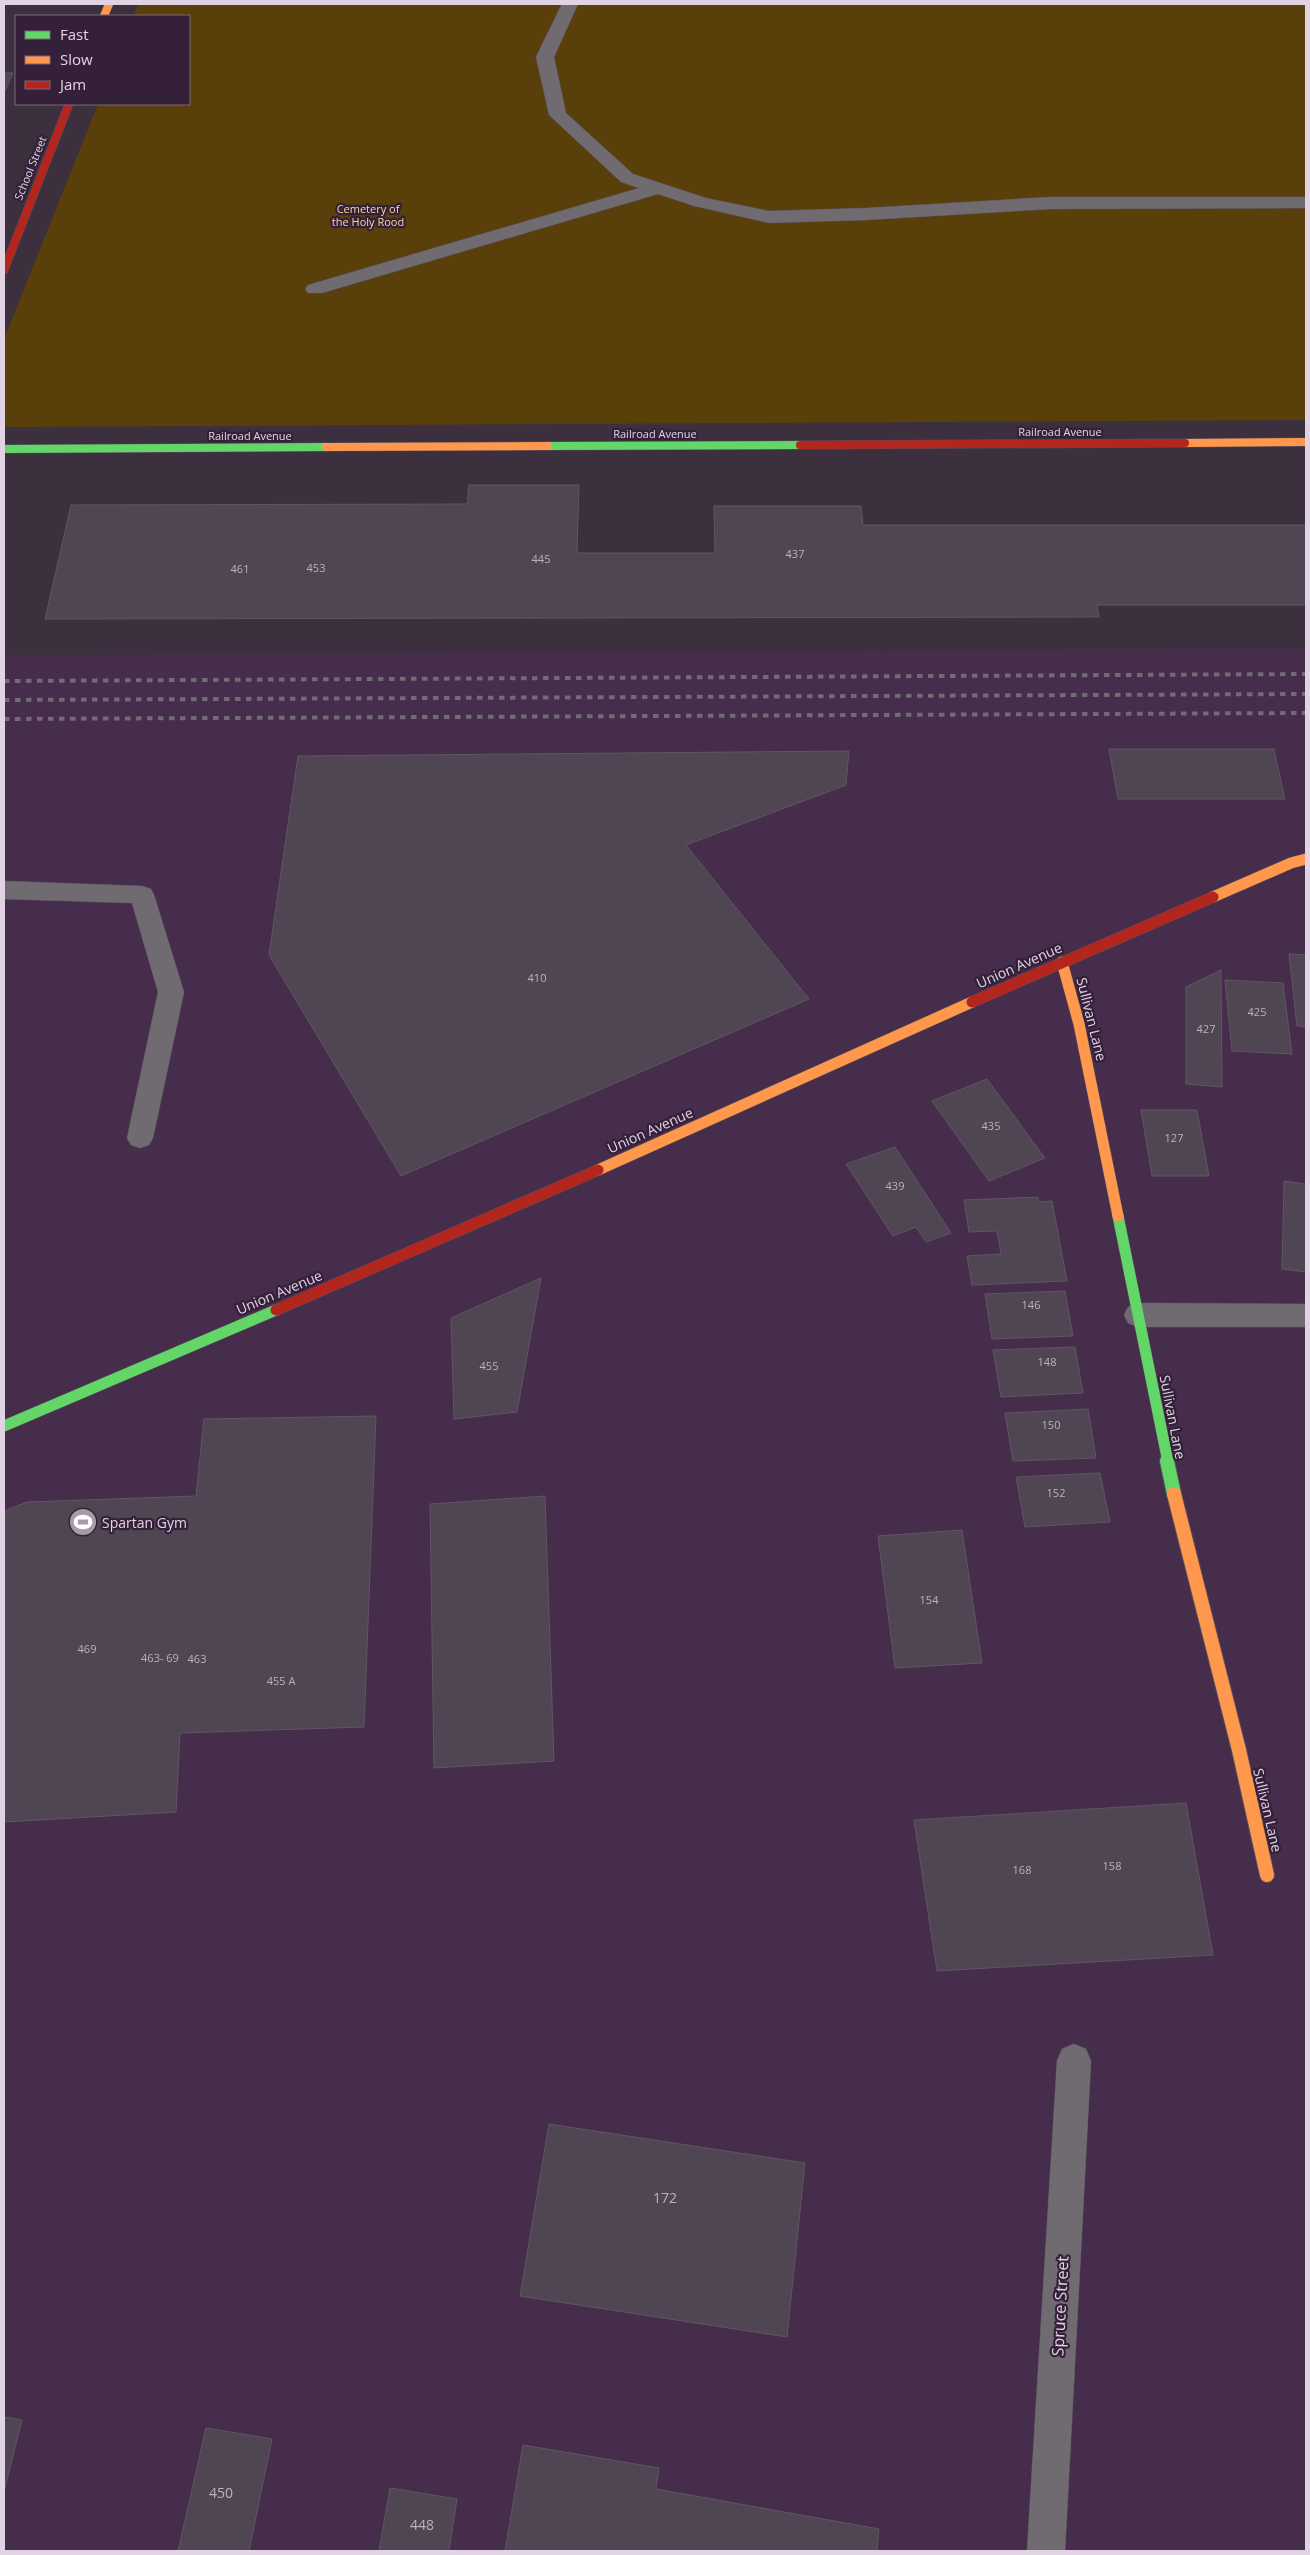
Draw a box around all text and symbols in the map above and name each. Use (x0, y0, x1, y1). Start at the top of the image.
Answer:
legend (15, 15, 190, 105)
text: Fast (60, 24, 89, 44)
text: Slow (60, 49, 93, 69)
text: Jam (58, 74, 86, 94)
street label: School Street (10, 134, 50, 202)
park label: Cemetery of the Holy Rood (332, 201, 404, 229)
street label: Railroad Avenue (1018, 424, 1102, 439)
street label: Railroad Avenue (613, 426, 697, 441)
street label: Railroad Avenue (208, 428, 292, 443)
house number: 437 (786, 546, 804, 561)
house number: 445 (532, 551, 550, 566)
house number: 453 (307, 560, 325, 575)
house number: 461 (231, 561, 249, 576)
street label: Union Avenue (973, 938, 1065, 992)
house number: 410 (528, 970, 546, 985)
street label: Sullivan Lane (1072, 975, 1112, 1063)
house number: 425 (1248, 1004, 1266, 1019)
house number: 427 (1197, 1021, 1215, 1036)
street label: Union Avenue (604, 1103, 696, 1157)
house number: 435 (982, 1118, 1000, 1133)
house number: 127 (1165, 1130, 1183, 1145)
house number: 439 (886, 1178, 904, 1193)
street label: Union Avenue (233, 1265, 325, 1319)
house number: 146 (1022, 1297, 1040, 1312)
house number: 148 (1038, 1354, 1056, 1369)
house number: 455 (480, 1358, 498, 1373)
street label: Sullivan Lane (1156, 1373, 1190, 1461)
house number: 150 (1042, 1417, 1060, 1432)
house number: 152 (1047, 1485, 1065, 1500)
sports icon: Spartan Gym (68, 1507, 98, 1537)
place label: Spartan Gym (102, 1513, 187, 1532)
house number: 154 (920, 1592, 939, 1607)
house number: 469 (78, 1641, 96, 1656)
house number: 463- 69 (141, 1650, 179, 1665)
house number: 463 (188, 1651, 206, 1666)
house number: 455 A (267, 1673, 295, 1688)
street label: Sullivan Lane (1249, 1766, 1287, 1854)
house number: 158 (1103, 1858, 1121, 1873)
house number: 168 (1013, 1862, 1031, 1877)
house number: 172 (653, 2188, 677, 2207)
street label: Spruce Street (1046, 2255, 1074, 2357)
house number: 450 (209, 2483, 233, 2502)
house number: 448 (410, 2515, 434, 2534)

